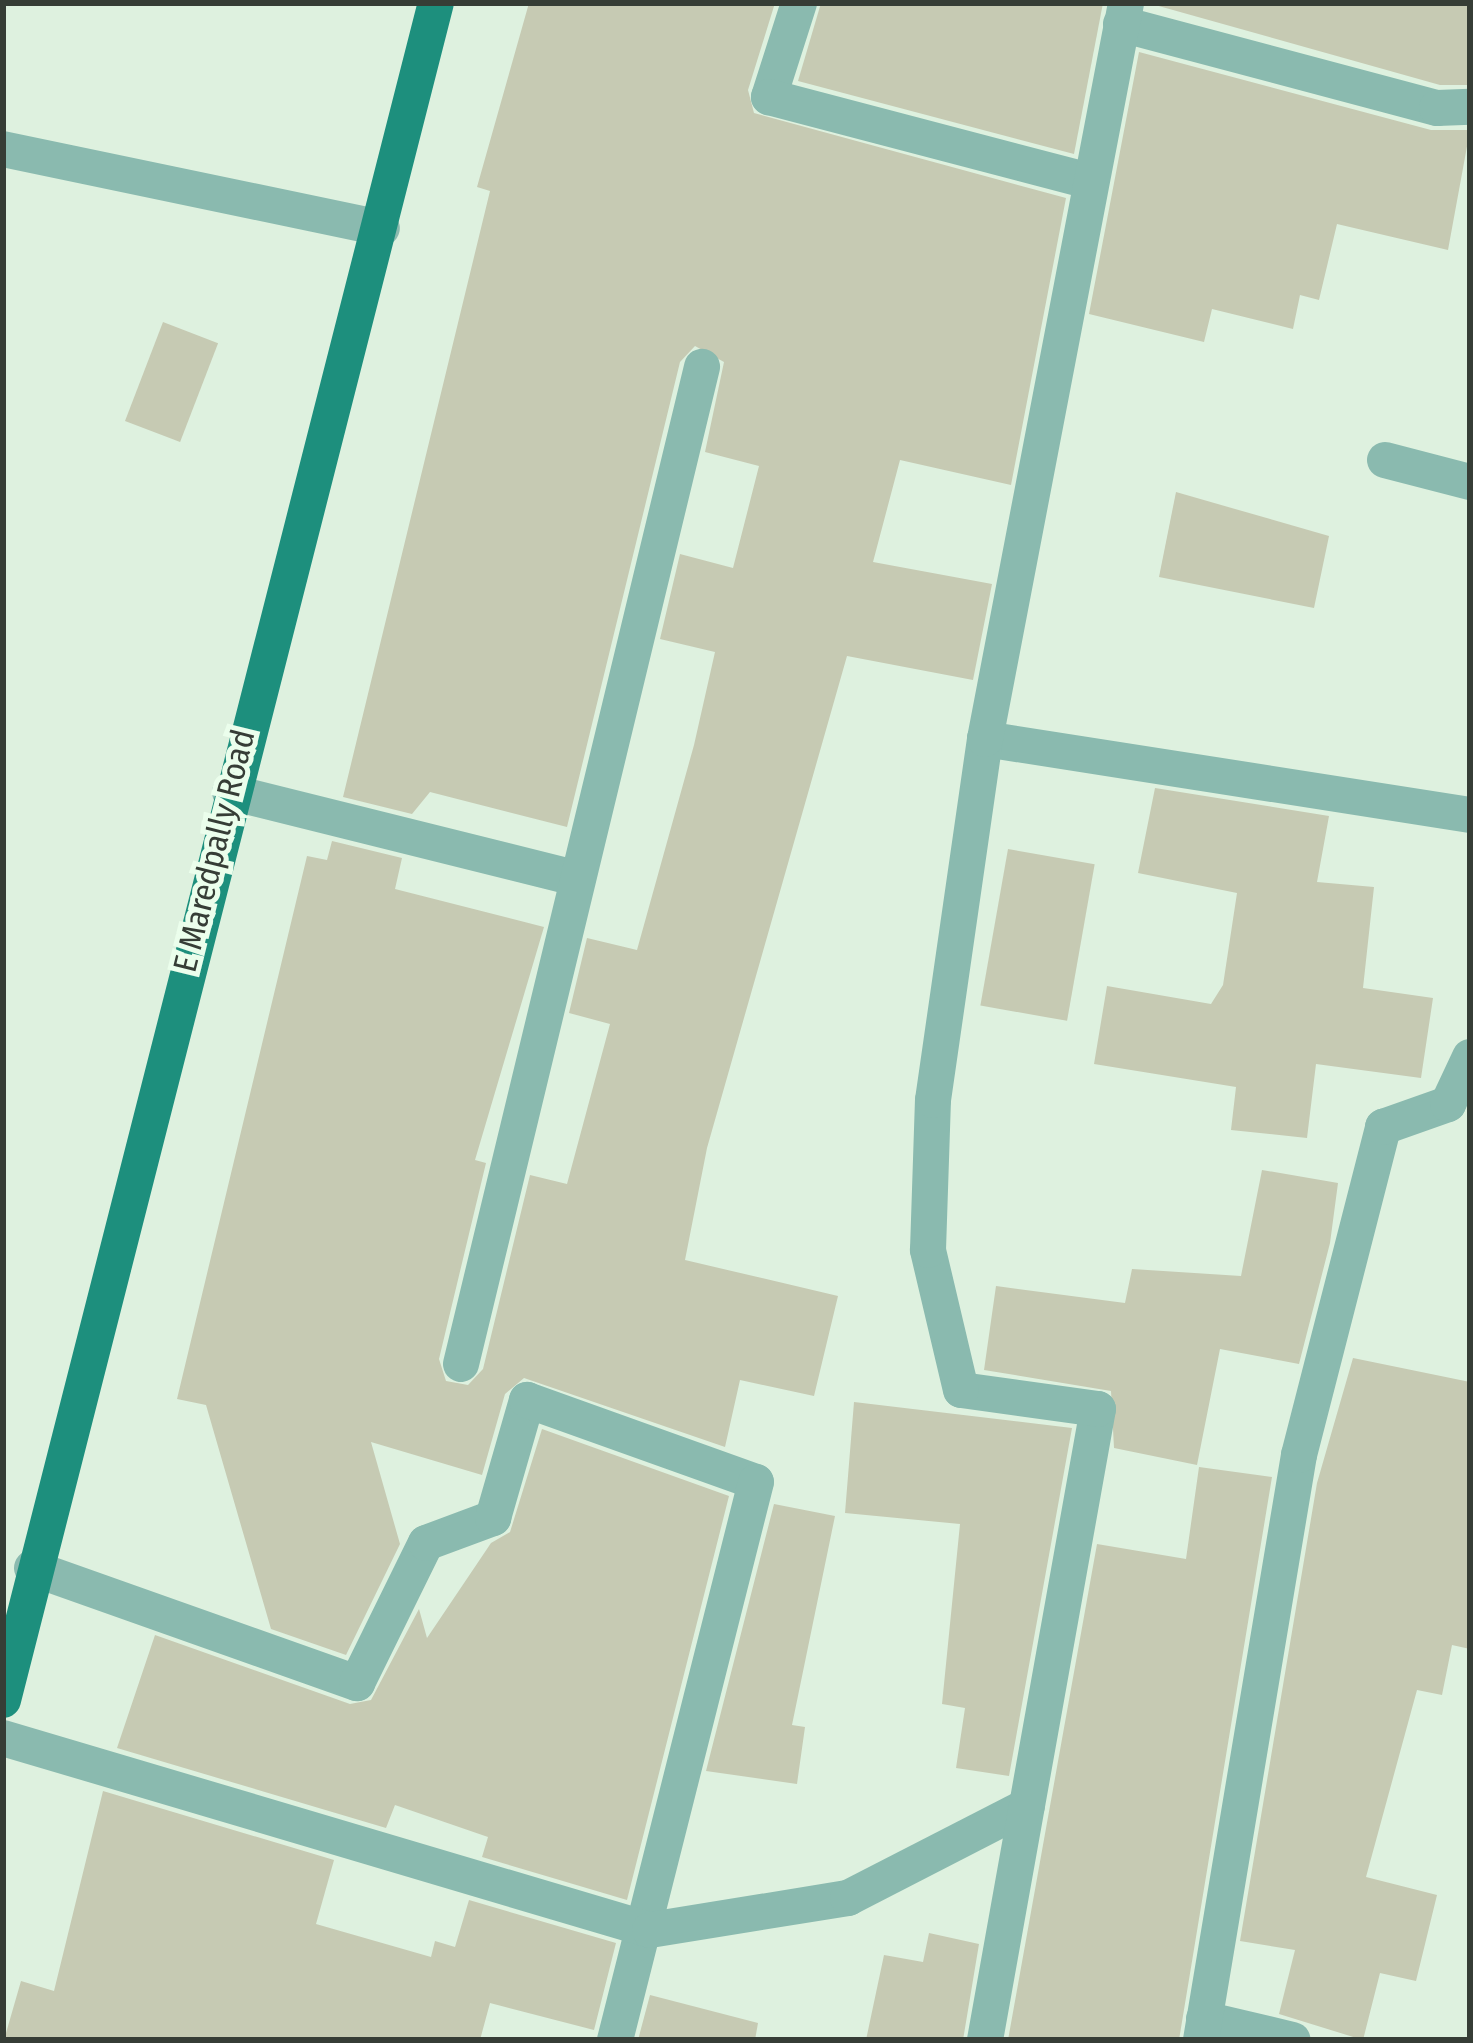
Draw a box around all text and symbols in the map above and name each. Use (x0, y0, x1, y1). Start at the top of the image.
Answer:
street label: E Maredpally Road (166, 726, 264, 976)

